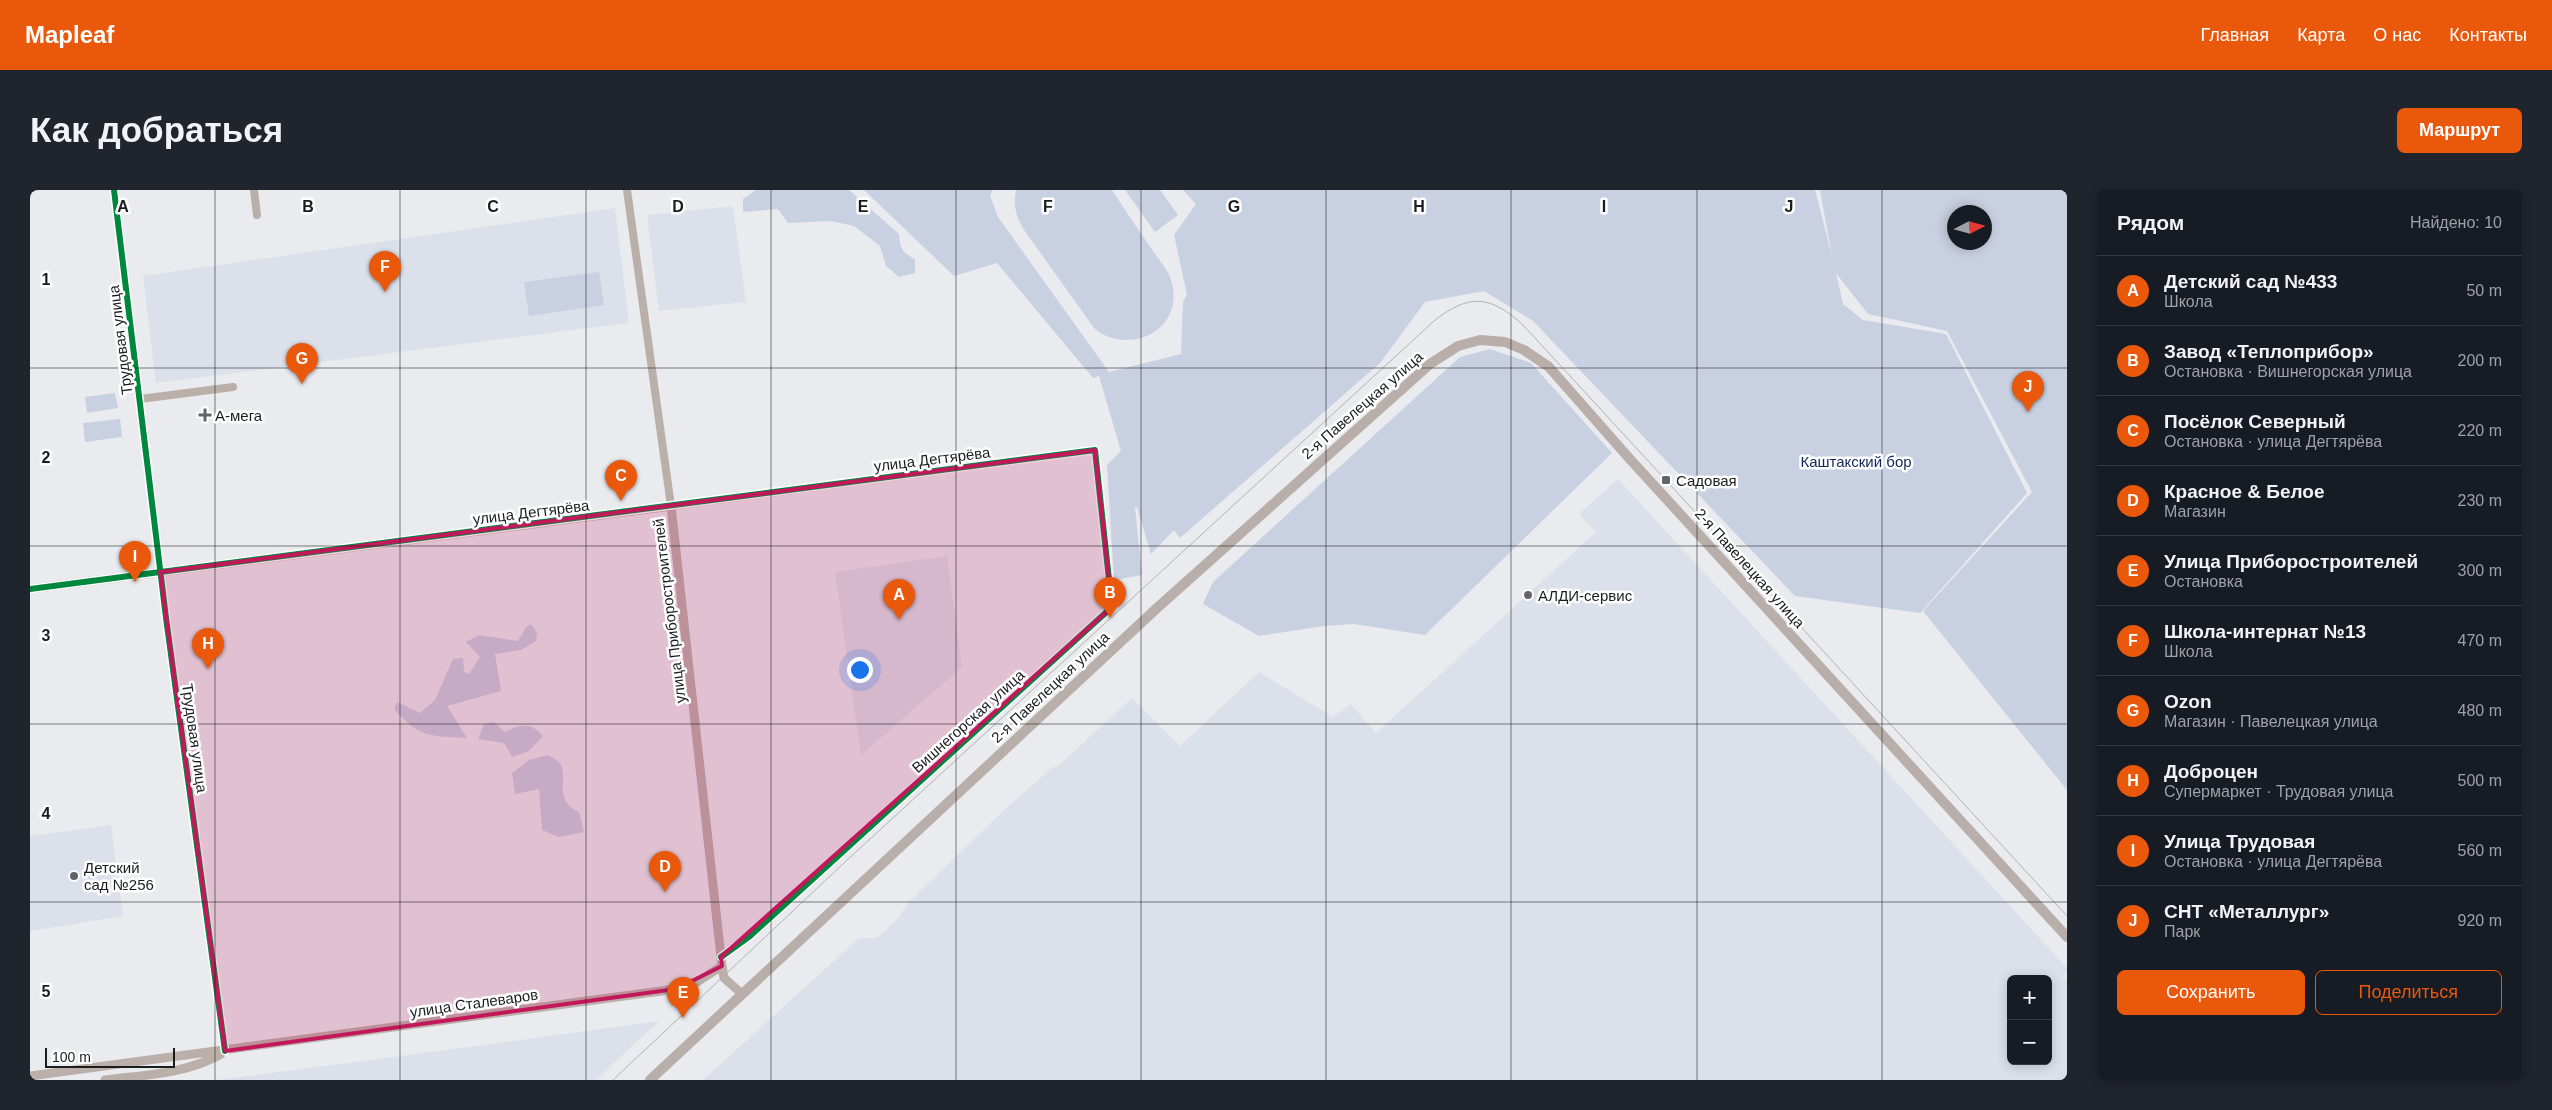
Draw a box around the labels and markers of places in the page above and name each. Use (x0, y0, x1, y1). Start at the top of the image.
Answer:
pin: F (369, 251, 401, 292)
pin: G (286, 343, 318, 384)
pin: J (2012, 371, 2044, 412)
place label: А-мега (215, 407, 263, 424)
marker: А-мега (199, 409, 211, 421)
pin: C (605, 460, 637, 501)
place label: Садовая (1676, 472, 1737, 489)
marker: Садовая (1660, 474, 1672, 486)
pin: I (119, 541, 151, 582)
pin: B (1094, 577, 1126, 618)
pin: A (883, 579, 915, 620)
place label: АЛДИ-сервис (1538, 587, 1633, 604)
marker: АЛДИ-сервис (1522, 589, 1534, 601)
pin: H (192, 628, 224, 669)
pin: D (649, 851, 681, 892)
place label: Детский сад №256 (84, 859, 154, 893)
marker: Детский сад №256 (68, 870, 80, 882)
pin: E (667, 977, 699, 1018)

